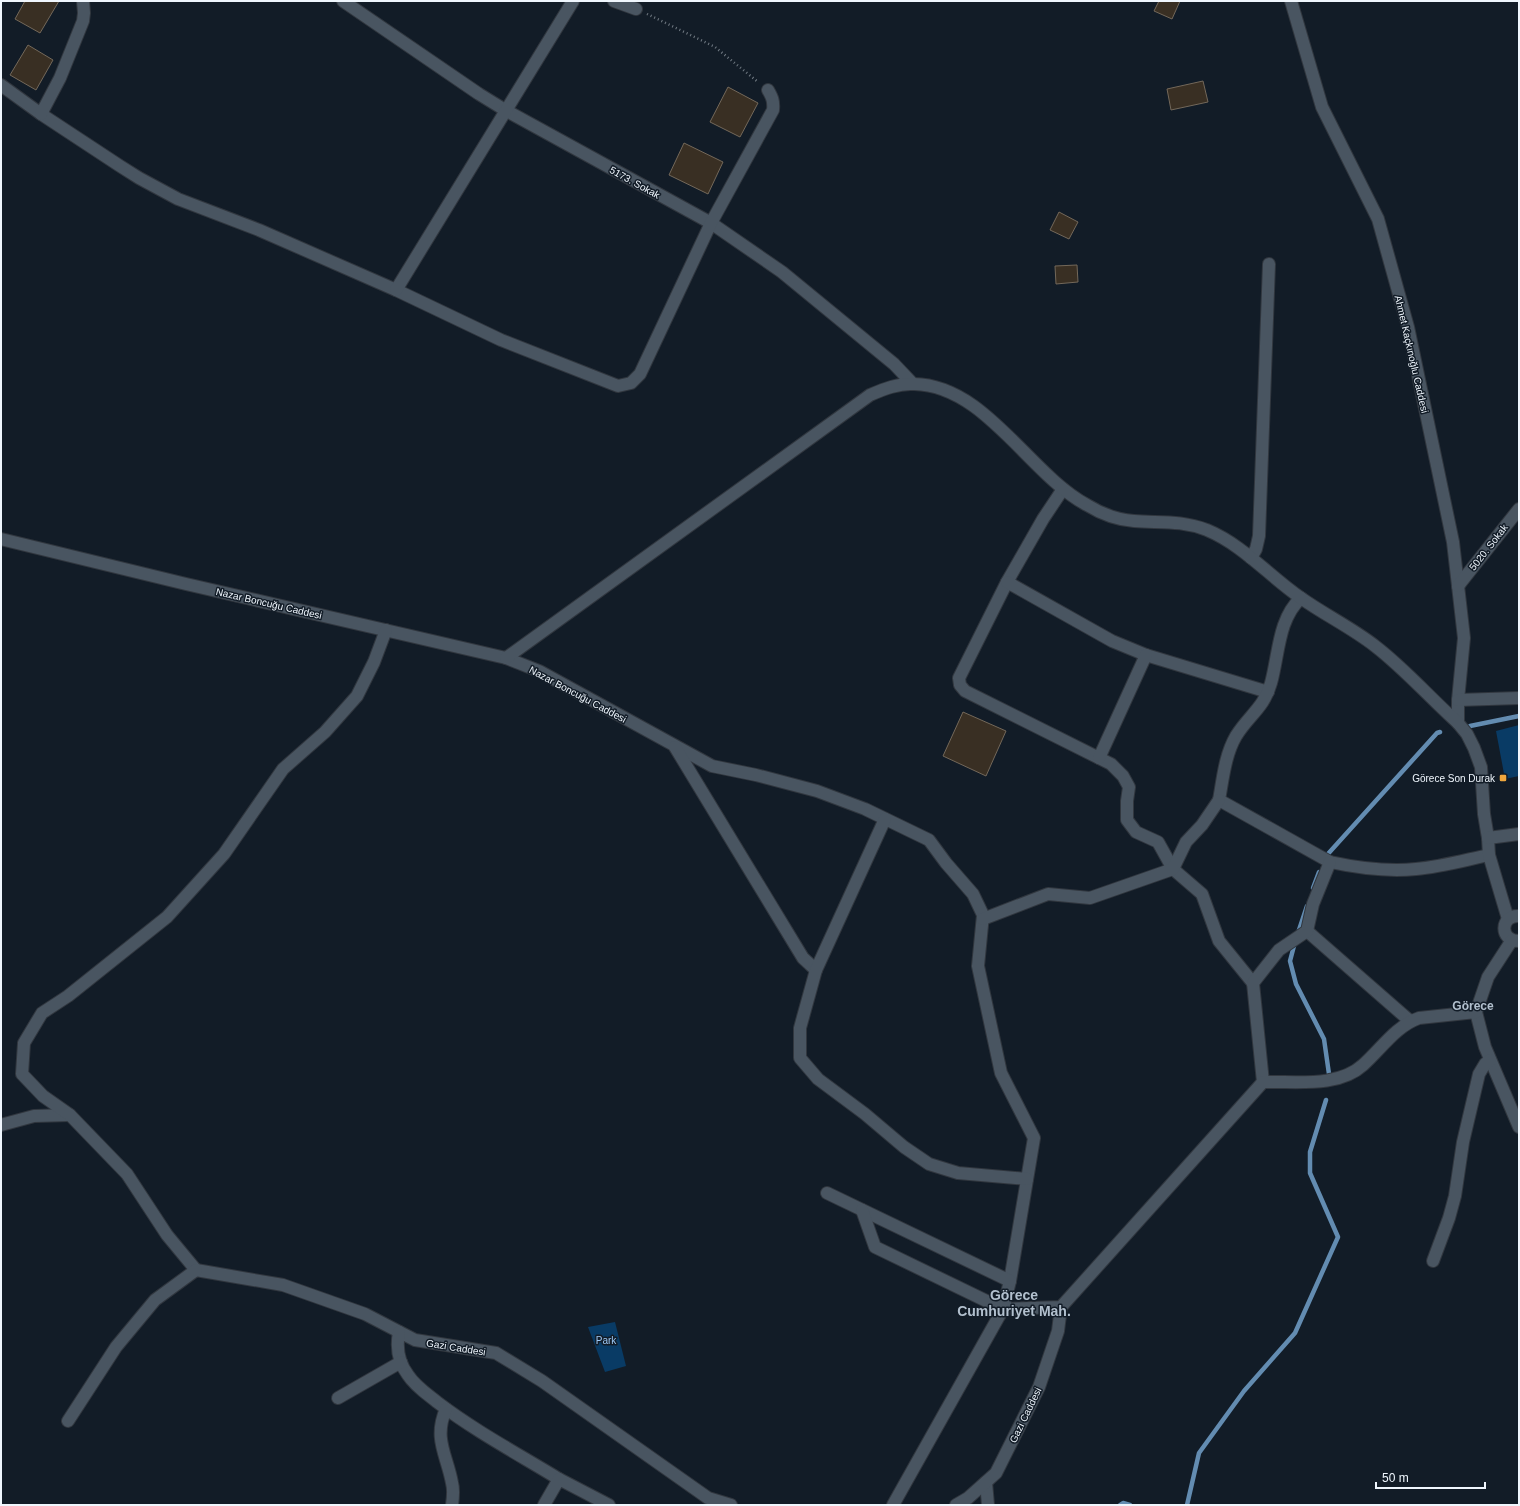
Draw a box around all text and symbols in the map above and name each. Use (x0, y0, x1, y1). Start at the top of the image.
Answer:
street label: 5173. Sokak (608, 164, 663, 201)
street label: Ahmet Kaçkınoğlu Caddesi (1393, 294, 1430, 414)
street label: 5020. Sokak (1467, 521, 1510, 573)
street label: Nazar Boncuğu Caddesi (215, 586, 323, 621)
street label: Nazar Boncuğu Caddesi (527, 664, 628, 725)
place label: Görece Son Durak (1412, 773, 1496, 784)
marker: Görece Son Durak (1498, 773, 1508, 783)
district label: Görece (1452, 999, 1494, 1013)
district label: Görece Cumhuriyet Mah. (957, 1287, 1071, 1319)
park label: Park (596, 1335, 617, 1346)
street label: Gazi Caddesi (425, 1337, 486, 1358)
street label: Gazi Caddesi (1007, 1386, 1044, 1445)
scale bar (1376, 1464, 1485, 1490)
text: 50 m (1382, 1471, 1409, 1485)

